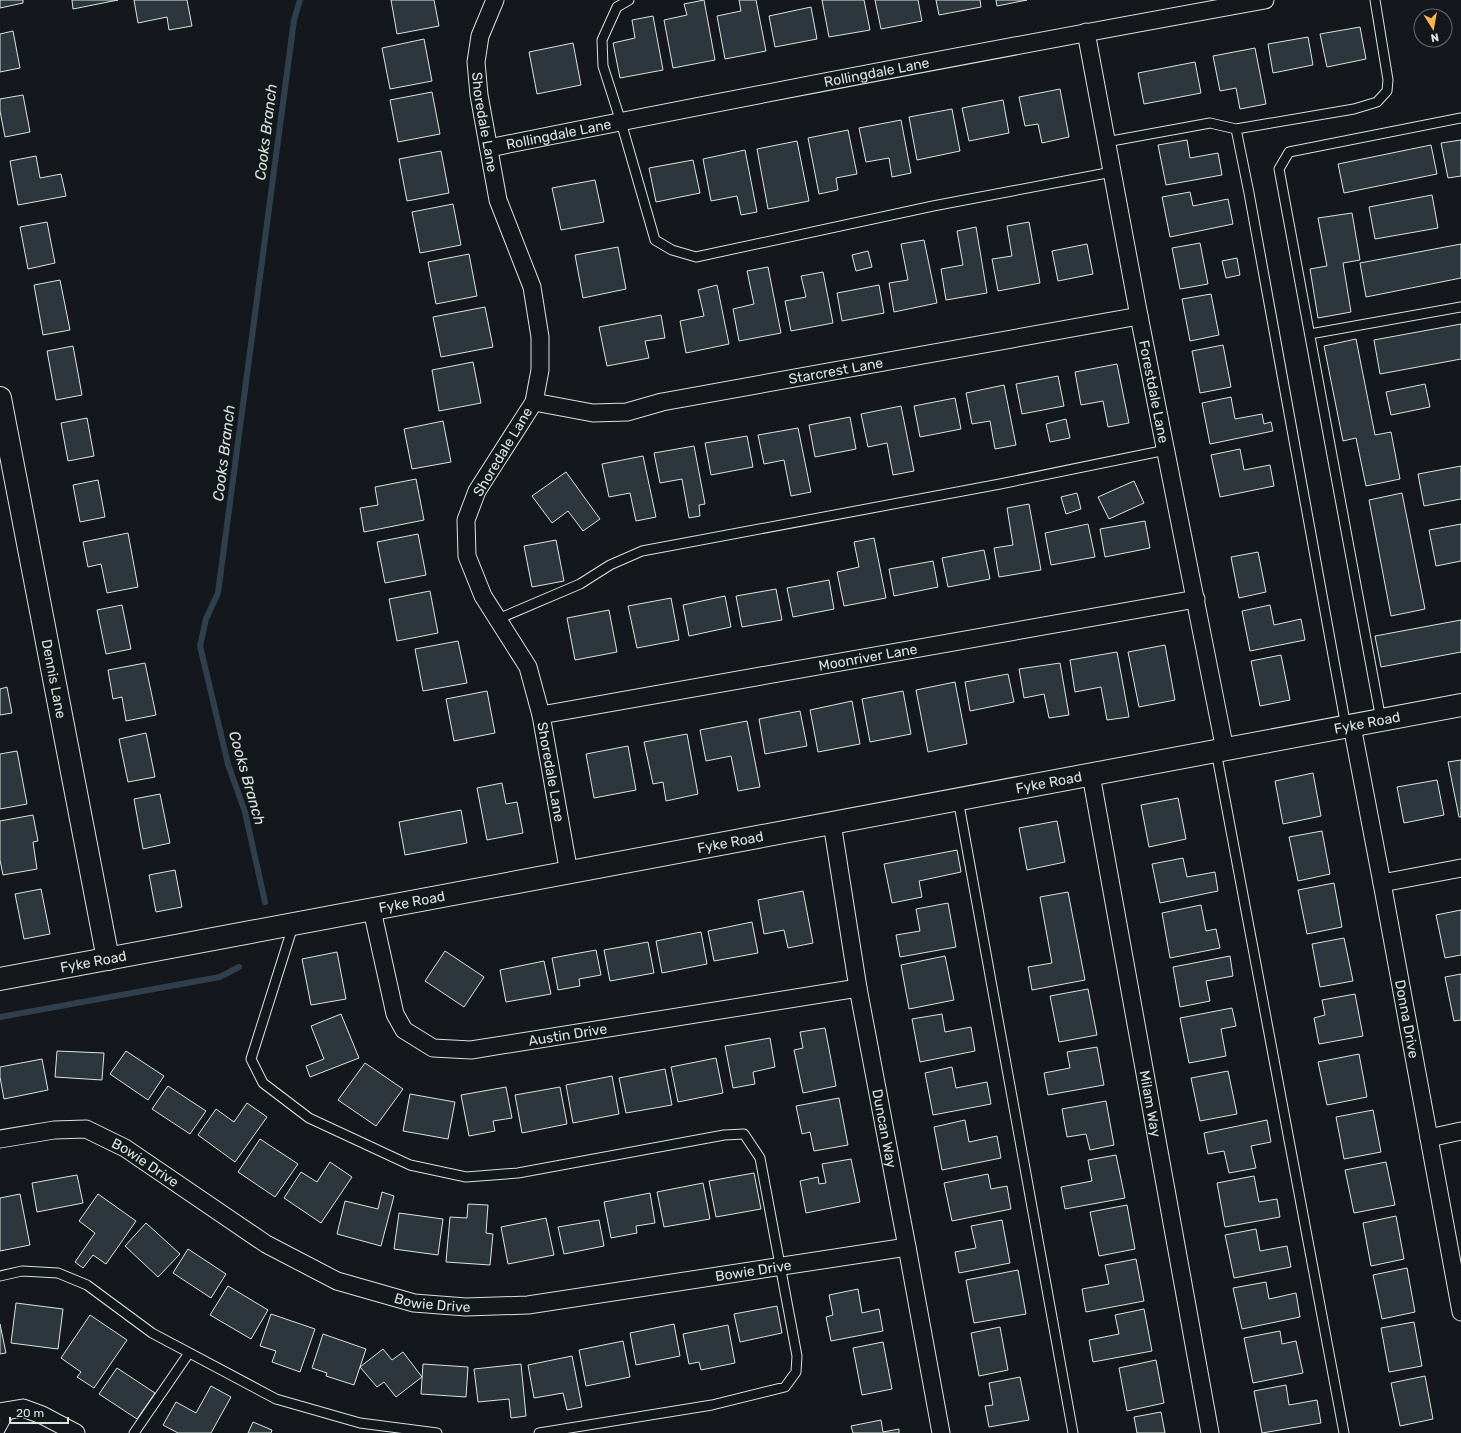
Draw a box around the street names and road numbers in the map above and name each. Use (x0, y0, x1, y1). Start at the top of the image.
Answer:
street label: Rollingdale Lane (823, 54, 931, 90)
street label: Shoredale Lane (468, 71, 501, 174)
street label: Rollingdale Lane (505, 115, 613, 153)
street label: Forestdale Lane (1135, 339, 1173, 445)
street label: Starcrest Lane (787, 354, 885, 388)
street label: Shoredale Lane (470, 404, 536, 500)
street label: Dennis Lane (38, 638, 70, 720)
street label: Moonriver Lane (817, 640, 919, 674)
street label: Fyke Road (1333, 708, 1402, 737)
street label: Shoredale Lane (534, 721, 568, 823)
street label: Fyke Road (1014, 768, 1083, 797)
street label: Fyke Road (696, 828, 765, 857)
street label: Fyke Road (377, 887, 446, 916)
street label: Fyke Road (59, 947, 128, 976)
street label: Donna Drive (1391, 978, 1423, 1060)
street label: Austin Drive (527, 1020, 608, 1049)
street label: Milam Way (1136, 1069, 1165, 1139)
street label: Duncan Way (869, 1088, 900, 1170)
street label: Bowie Drive (109, 1134, 182, 1191)
street label: Bowie Drive (714, 1256, 793, 1285)
street label: Bowie Drive (392, 1289, 471, 1316)

